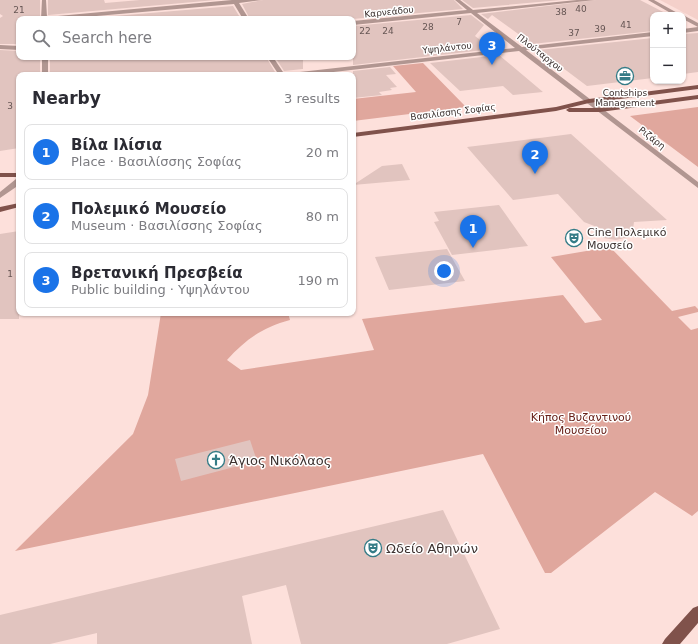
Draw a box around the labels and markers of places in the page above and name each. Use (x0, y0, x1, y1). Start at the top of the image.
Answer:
pin: 3 (479, 32, 505, 65)
office icon: Contships Management (615, 66, 635, 86)
place label: Contships Management (595, 88, 655, 108)
pin: 2 (522, 141, 548, 174)
pin: 1 (460, 215, 486, 248)
place label: Cine Πολεμικό Μουσείο (587, 226, 667, 252)
theatre icon: Cine Πολεμικό Μουσείο (564, 228, 584, 248)
church icon: Άγιος Νικόλαος (206, 450, 226, 470)
place label: Άγιος Νικόλαος (229, 453, 331, 468)
theatre icon: Ωδείο Αθηνών (363, 538, 383, 558)
place label: Ωδείο Αθηνών (386, 541, 478, 556)

